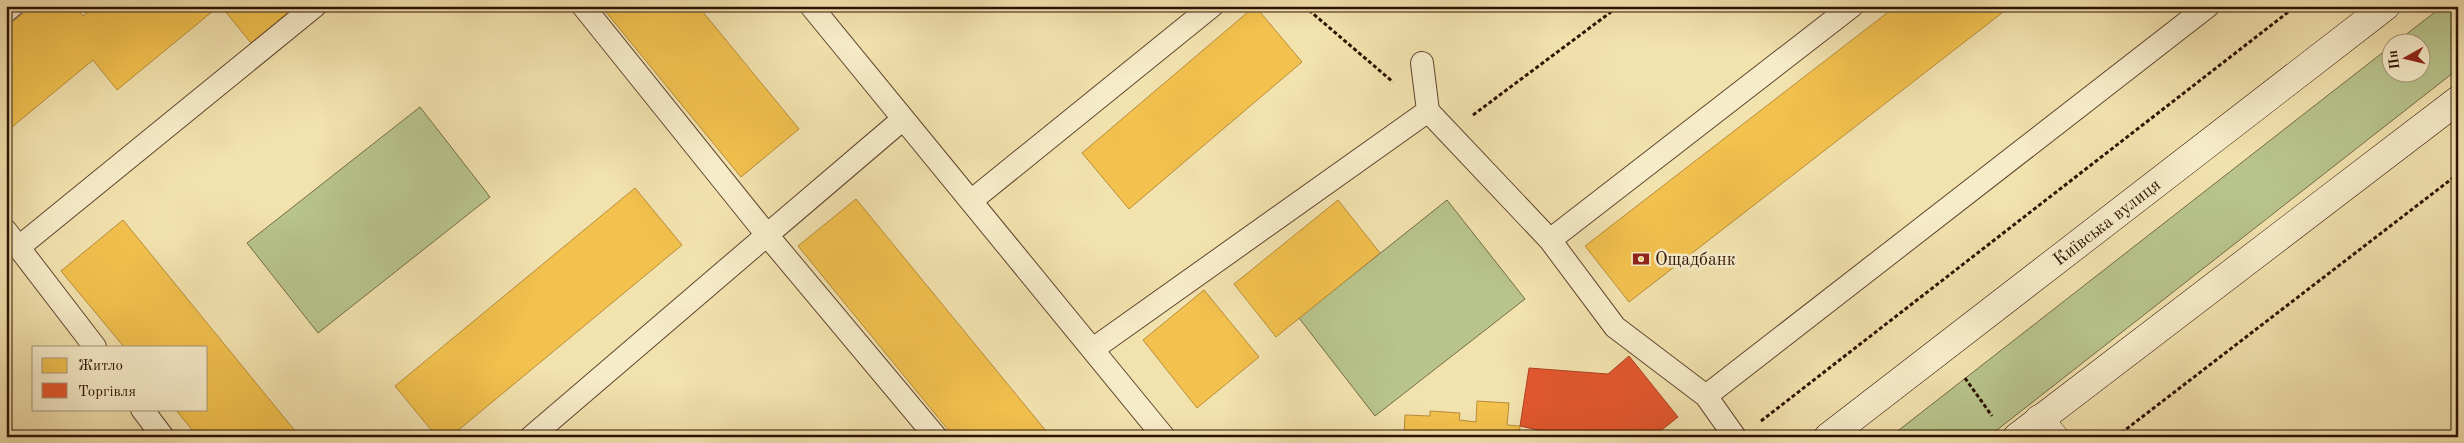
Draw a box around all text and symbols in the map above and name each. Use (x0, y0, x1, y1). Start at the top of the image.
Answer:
north arrow (2382, 32, 2432, 82)
text: Пн (2386, 49, 2402, 70)
street label: Київська вулиця (2050, 176, 2164, 269)
bank icon: Ощадбанк (1631, 249, 1651, 269)
place label: Ощадбанк (1655, 251, 1736, 269)
legend (32, 346, 208, 410)
text: Житло (78, 359, 123, 374)
text: Торгівля (78, 385, 136, 400)

